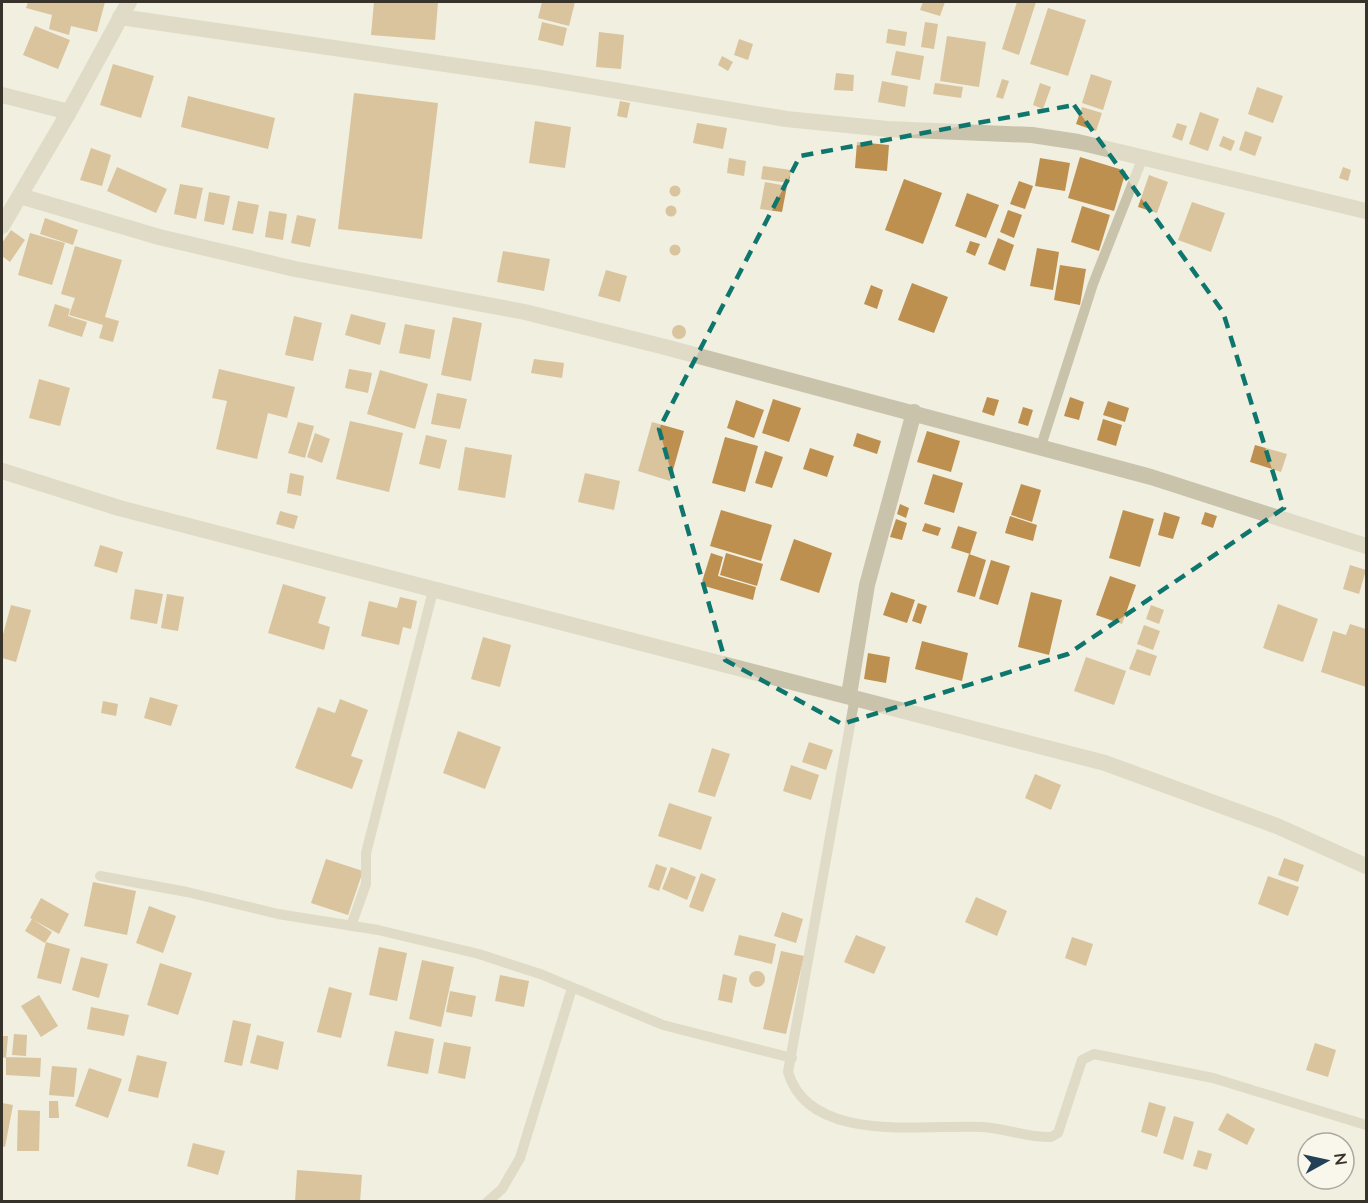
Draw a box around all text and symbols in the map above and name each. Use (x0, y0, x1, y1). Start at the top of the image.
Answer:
north arrow (1296, 1131, 1356, 1191)
text: N (1331, 1151, 1352, 1166)

